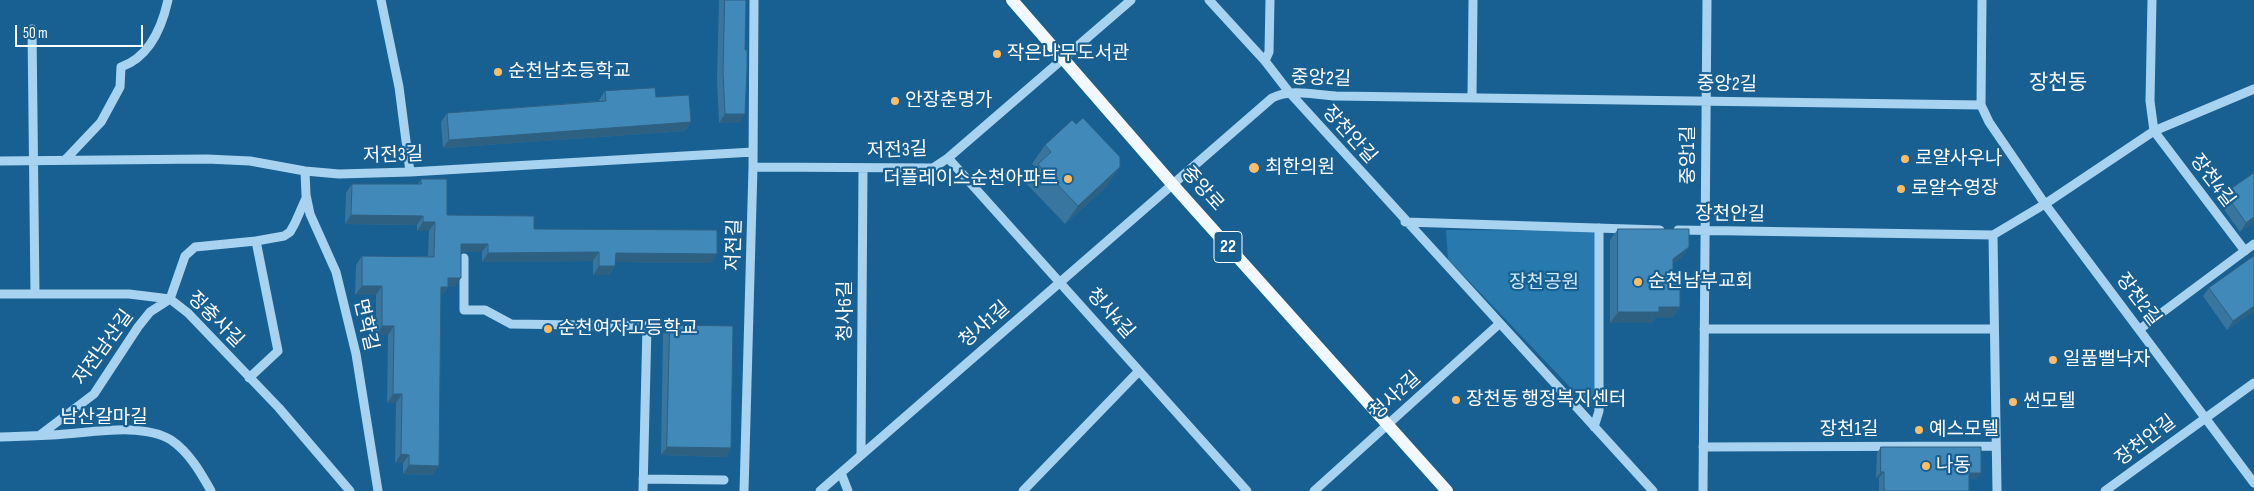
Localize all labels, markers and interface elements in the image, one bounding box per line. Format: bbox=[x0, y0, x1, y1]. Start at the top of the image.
scale bar bbox=[18, 15, 145, 47]
text: 50 m bbox=[23, 24, 48, 43]
place label: 작은나무도서관 bbox=[1007, 43, 1129, 65]
marker: 작은나무도서관 bbox=[991, 48, 1003, 60]
place label: 순천남초등학교 bbox=[508, 61, 630, 83]
marker: 순천남초등학교 bbox=[492, 66, 504, 78]
street label: 중앙2길 bbox=[1290, 67, 1352, 91]
district label: 장천동 bbox=[2029, 71, 2087, 97]
street label: 중앙2길 bbox=[1697, 73, 1757, 97]
place label: 안장춘명가 bbox=[905, 90, 992, 112]
marker: 안장춘명가 bbox=[889, 95, 901, 107]
street label: 장천안길 bbox=[1317, 101, 1381, 169]
street label: 중앙1길 bbox=[1678, 125, 1700, 185]
street label: 저전3길 bbox=[866, 139, 928, 163]
street label: 저전3길 bbox=[362, 144, 424, 168]
place label: 로얄사우나 bbox=[1915, 148, 2002, 170]
street label: 장천4길 bbox=[2185, 150, 2239, 212]
marker: 로얄사우나 bbox=[1899, 153, 1911, 165]
place label: 최한의원 bbox=[1265, 157, 1335, 179]
marker: 최한의원 bbox=[1247, 161, 1261, 175]
street label: 중앙로 bbox=[1176, 162, 1228, 216]
place label: 더플레이스순천아파트 bbox=[883, 168, 1058, 190]
marker: 더플레이스순천아파트 bbox=[1062, 173, 1074, 185]
place label: 로얄수영장 bbox=[1911, 178, 1998, 200]
marker: 로얄수영장 bbox=[1895, 183, 1907, 195]
street label: 장천안길 bbox=[1695, 203, 1765, 227]
street label: 저전길 bbox=[723, 218, 747, 272]
road number: 22 bbox=[1214, 232, 1242, 262]
street label: 장천2길 bbox=[2111, 269, 2165, 331]
place label: 순천남부교회 bbox=[1648, 271, 1753, 293]
park label: 장천공원 bbox=[1509, 272, 1579, 294]
marker: 순천남부교회 bbox=[1632, 276, 1644, 288]
street label: 청사6길 bbox=[835, 281, 857, 341]
street label: 청사4길 bbox=[1081, 284, 1139, 344]
street label: 정충사길 bbox=[182, 287, 248, 353]
street label: 면학길 bbox=[348, 297, 382, 353]
street label: 청사1길 bbox=[955, 297, 1015, 353]
street label: 저전남산길 bbox=[69, 306, 139, 390]
place label: 순천여자고등학교 bbox=[558, 318, 698, 340]
marker: 순천여자고등학교 bbox=[542, 323, 554, 335]
place label: 일품뻘낙자 bbox=[2063, 349, 2150, 371]
marker: 일품뻘낙자 bbox=[2047, 354, 2059, 366]
street label: 청사2길 bbox=[1366, 367, 1426, 425]
place label: 장천동 행정복지센터 bbox=[1466, 389, 1626, 411]
place label: 썬모텔 bbox=[2023, 391, 2075, 413]
marker: 장천동 행정복지센터 bbox=[1450, 394, 1462, 406]
marker: 썬모텔 bbox=[2007, 396, 2019, 408]
street label: 남산갈마길 bbox=[60, 407, 148, 429]
street label: 장천안길 bbox=[2111, 411, 2181, 471]
street label: 장천1길 bbox=[1819, 419, 1879, 441]
place label: 예스모텔 bbox=[1929, 419, 1999, 441]
marker: 예스모텔 bbox=[1913, 424, 1925, 436]
place label: 나동 bbox=[1936, 455, 1971, 477]
marker: 나동 bbox=[1920, 460, 1932, 472]

